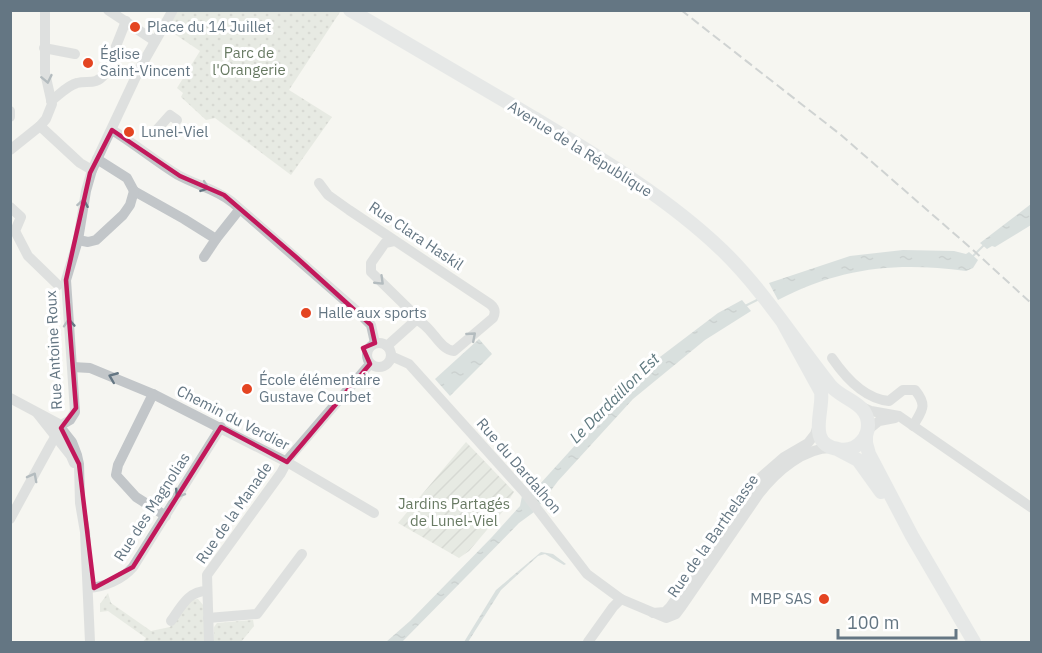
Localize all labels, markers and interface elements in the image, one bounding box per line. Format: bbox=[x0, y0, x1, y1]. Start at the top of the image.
place label: Place du 14 Juillet bbox=[147, 17, 271, 36]
marker: Place du 14 Juillet bbox=[128, 20, 142, 34]
park label: Parc de l'Orangerie bbox=[212, 43, 286, 79]
place label: Église Saint-Vincent bbox=[100, 44, 190, 80]
marker: Église Saint-Vincent bbox=[81, 56, 95, 70]
one-way arrow bbox=[40, 74, 53, 84]
street label: Avenue de la République bbox=[505, 96, 656, 201]
place label: Lunel-Viel bbox=[141, 122, 208, 141]
marker: Lunel-Viel bbox=[122, 125, 136, 139]
one-way arrow bbox=[199, 179, 210, 192]
street label: Rue Clara Haskil bbox=[365, 197, 467, 274]
one-way arrow bbox=[77, 198, 89, 207]
one-way arrow bbox=[372, 273, 383, 284]
street label: Rue Antoine Roux bbox=[41, 289, 66, 410]
place label: Halle aux sports bbox=[318, 303, 427, 322]
marker: Halle aux sports bbox=[299, 306, 313, 320]
one-way arrow bbox=[62, 319, 75, 328]
one-way arrow bbox=[465, 332, 476, 343]
water label: Le Dardaillon Est bbox=[565, 348, 664, 447]
place label: École élémentaire Gustave Courbet bbox=[259, 370, 380, 406]
one-way arrow bbox=[108, 372, 119, 384]
street label: Chemin du Verdier bbox=[174, 381, 293, 454]
marker: École élémentaire Gustave Courbet bbox=[240, 382, 254, 396]
street label: Rue du Dardalhon bbox=[473, 414, 566, 517]
street label: Rue des Magnolias bbox=[109, 449, 194, 565]
street label: Rue de la Manade bbox=[191, 458, 276, 567]
street label: Rue de la Barthelasse bbox=[663, 470, 762, 601]
one-way arrow bbox=[26, 473, 37, 484]
one-way arrow bbox=[175, 488, 186, 499]
park label: Jardins Partagés de Lunel-Viel bbox=[398, 494, 510, 530]
place label: MBP SAS bbox=[750, 589, 812, 608]
marker: MBP SAS bbox=[817, 592, 831, 606]
scale bar bbox=[838, 602, 956, 640]
text: 100 m bbox=[847, 611, 899, 634]

